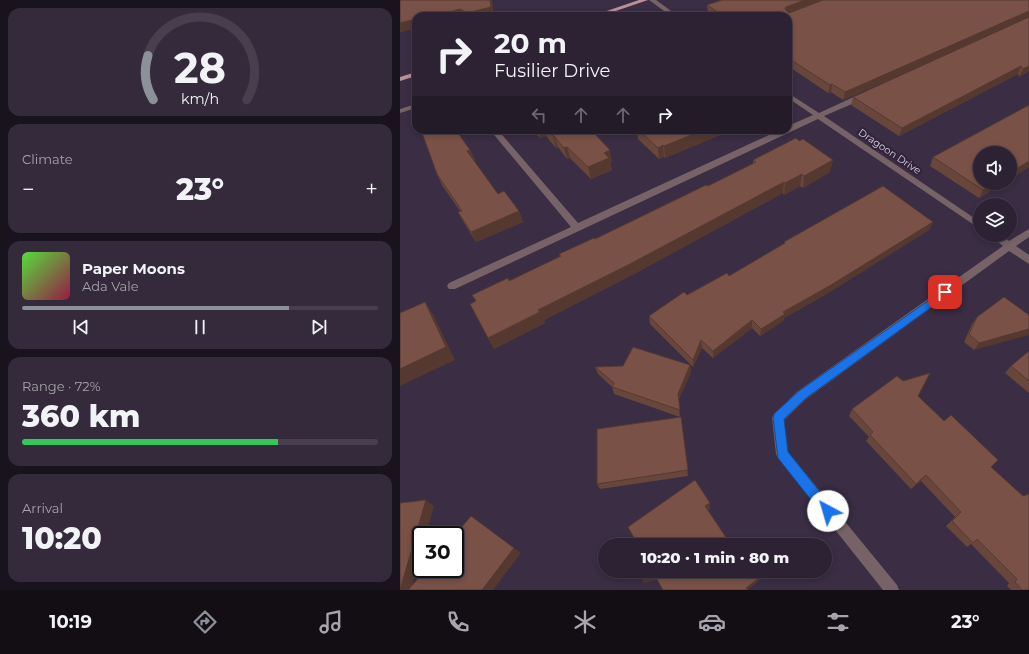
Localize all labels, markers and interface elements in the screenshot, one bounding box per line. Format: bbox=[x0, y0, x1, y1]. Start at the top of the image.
text: 20 m bbox=[494, 26, 567, 60]
icon: right bbox=[428, 28, 480, 80]
text: 28 bbox=[174, 43, 226, 93]
text: Fusilier Drive bbox=[494, 60, 610, 82]
text: km/h bbox=[181, 90, 219, 108]
icon: left bbox=[528, 104, 550, 126]
icon: ahead bbox=[570, 104, 592, 126]
icon: ahead bbox=[612, 104, 634, 126]
icon: right bbox=[654, 104, 676, 126]
street label: Dragoon Drive bbox=[856, 126, 924, 177]
map controls bbox=[973, 146, 1017, 242]
button: sound bbox=[973, 146, 1017, 190]
text: Climate bbox=[22, 151, 73, 167]
text: 23° bbox=[176, 171, 224, 208]
text: − bbox=[22, 176, 35, 203]
text: + bbox=[365, 176, 378, 203]
button: layers bbox=[973, 198, 1017, 242]
text: Paper Moons bbox=[82, 259, 185, 278]
pin bbox=[928, 275, 962, 309]
text: Ada Vale bbox=[82, 278, 139, 294]
icon: arrive bbox=[934, 281, 956, 303]
icon: previous bbox=[70, 316, 92, 338]
icon: pause bbox=[189, 316, 211, 338]
icon: next bbox=[308, 316, 330, 338]
text: Range · 72% bbox=[22, 378, 101, 394]
text: 360 km bbox=[22, 398, 140, 435]
position arrow bbox=[807, 490, 849, 532]
text: Arrival bbox=[22, 500, 63, 516]
text: 10:20 bbox=[22, 520, 102, 557]
speed limit sign: 30 bbox=[412, 526, 464, 578]
text: 10:20 · 1 min · 80 m bbox=[641, 548, 789, 567]
icon: directions bbox=[191, 608, 219, 636]
icon: music bbox=[317, 608, 345, 636]
icon: phone bbox=[444, 608, 472, 636]
icon: climate bbox=[571, 608, 599, 636]
icon: car bbox=[698, 608, 726, 636]
icon: filters bbox=[824, 608, 852, 636]
text: 10:19 bbox=[49, 611, 92, 633]
text: 23° bbox=[951, 611, 980, 633]

